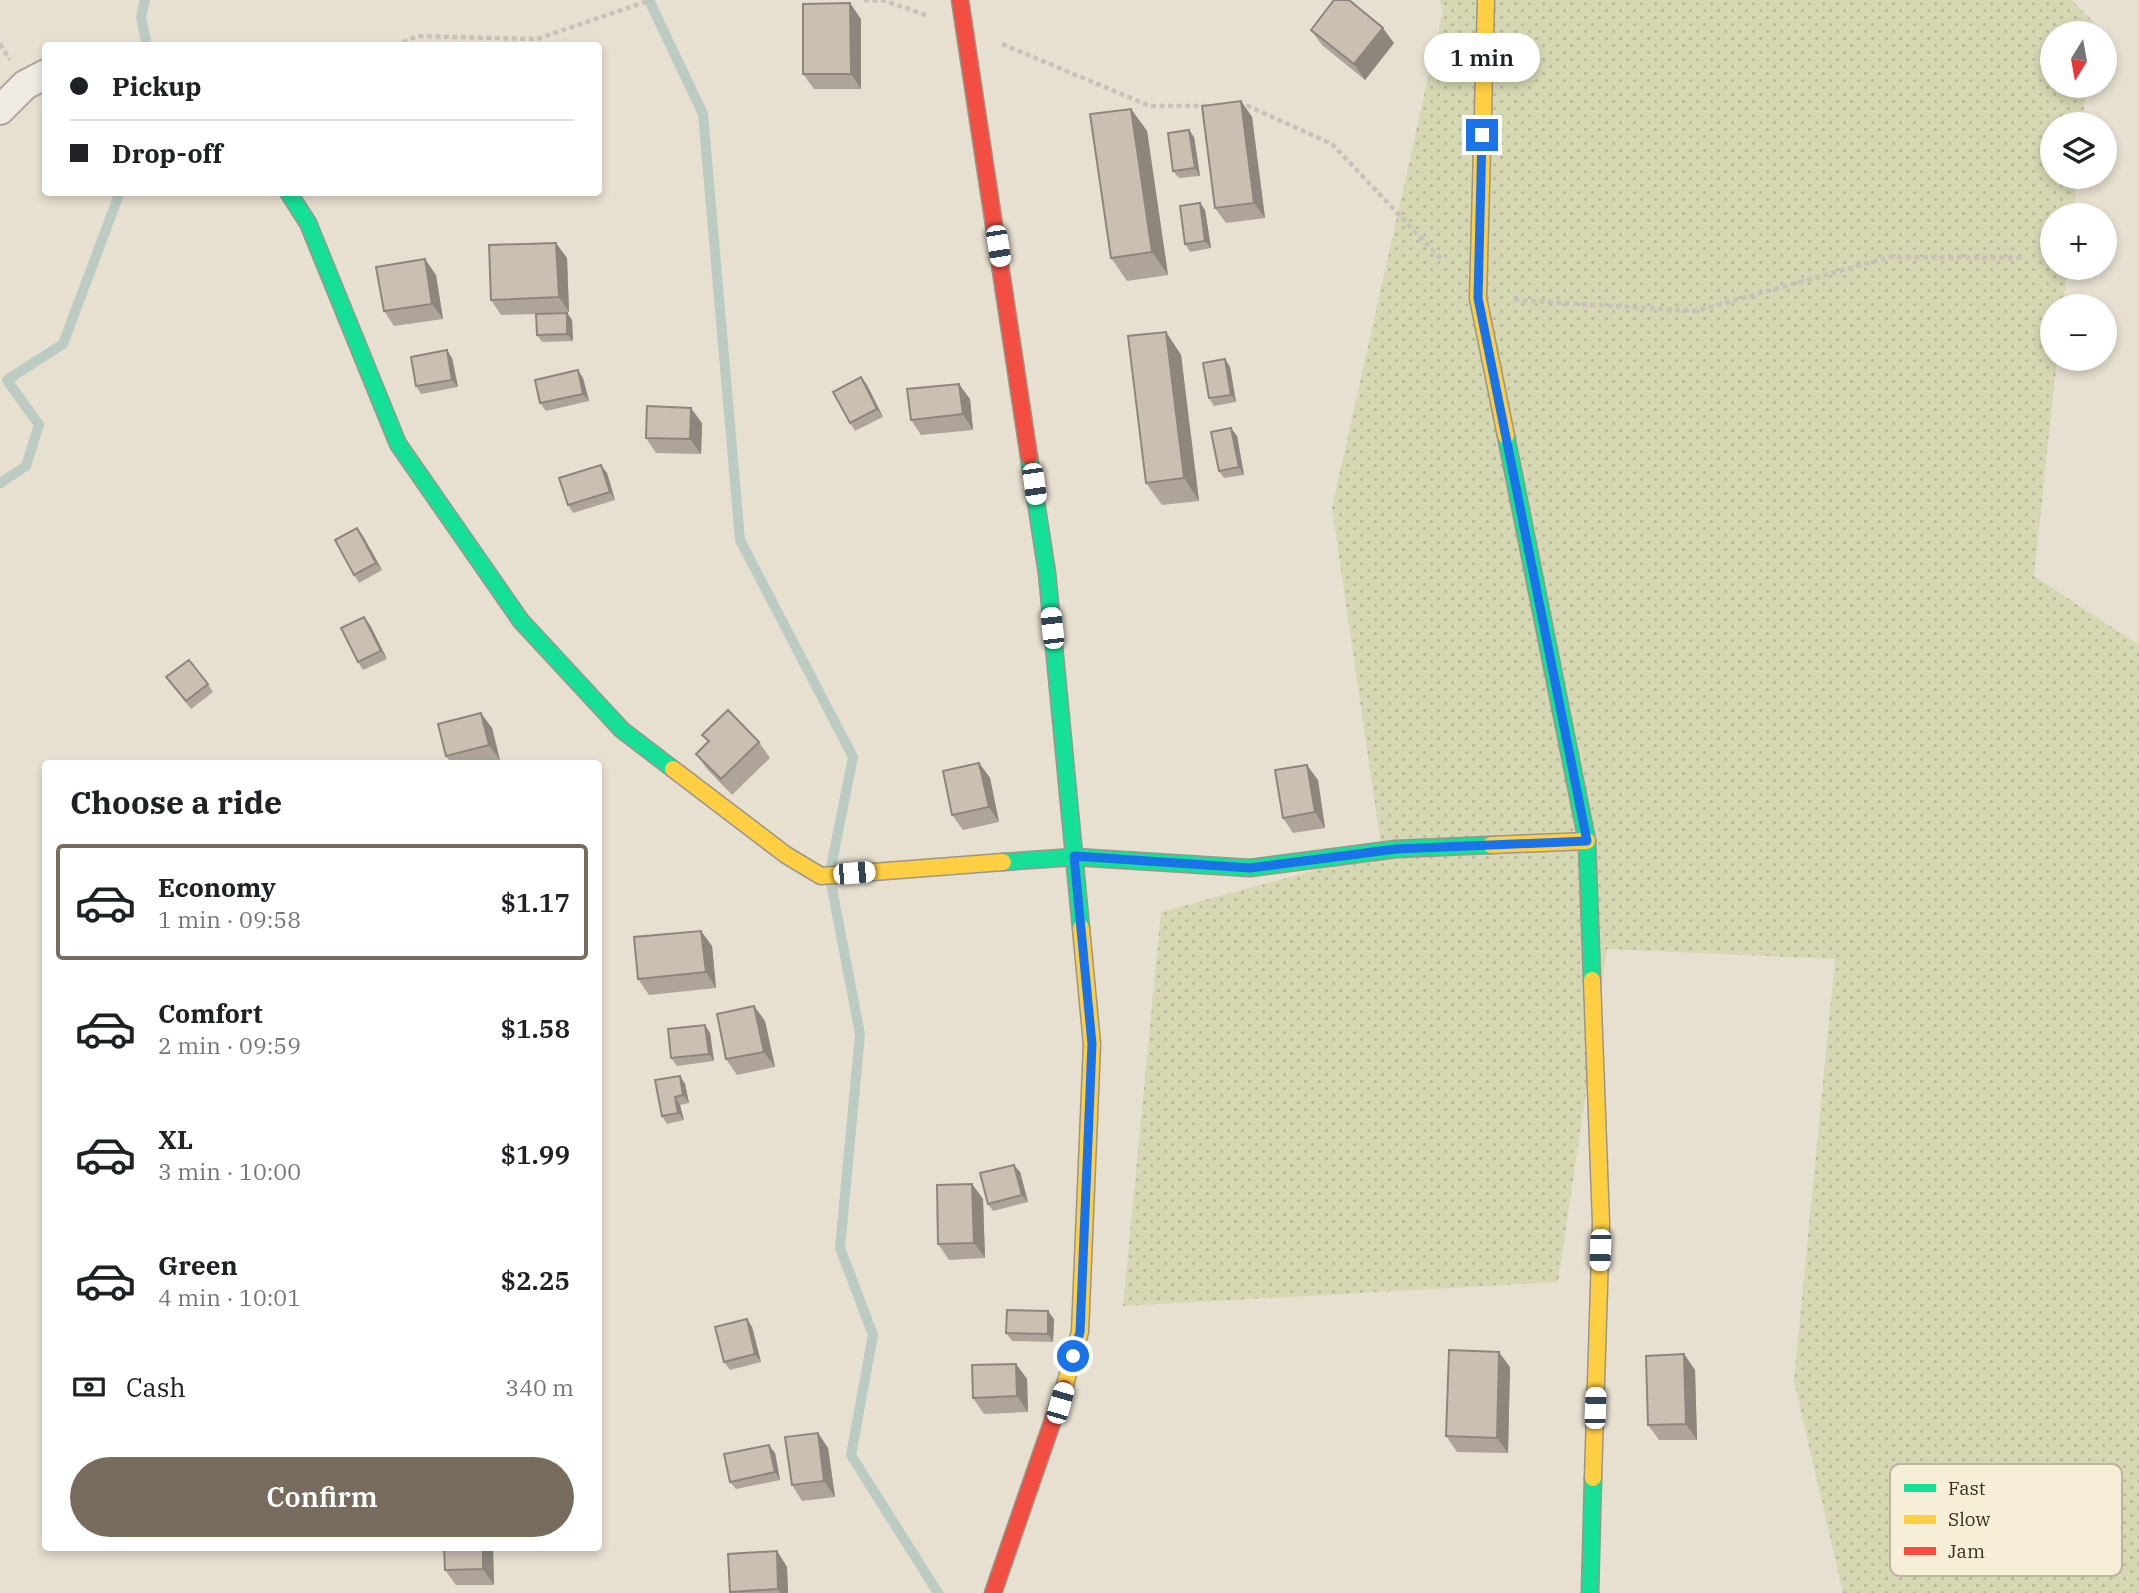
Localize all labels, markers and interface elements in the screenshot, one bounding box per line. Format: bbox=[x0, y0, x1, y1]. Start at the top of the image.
north arrow bbox=[2040, 21, 2118, 98]
map controls bbox=[2040, 21, 2117, 371]
callout: 1 min bbox=[1424, 33, 1540, 82]
text: 1 min bbox=[1450, 42, 1514, 72]
text: Pickup bbox=[112, 69, 202, 103]
button: layers bbox=[2040, 112, 2117, 189]
route end bbox=[1466, 119, 1498, 151]
text: Drop-off bbox=[112, 136, 223, 170]
button: + bbox=[2040, 203, 2117, 280]
car bbox=[985, 224, 1012, 268]
button: − bbox=[2040, 294, 2117, 371]
car bbox=[1021, 462, 1048, 506]
car bbox=[1040, 606, 1065, 650]
text: Choose a ride bbox=[70, 781, 282, 823]
car bbox=[833, 861, 876, 885]
text: Economy bbox=[158, 870, 276, 904]
icon: car bbox=[74, 871, 137, 934]
text: $1.17 bbox=[501, 885, 570, 919]
text: 1 min · 09:58 bbox=[158, 904, 301, 934]
text: Comfort bbox=[158, 996, 263, 1030]
icon: car bbox=[74, 997, 137, 1060]
text: $1.58 bbox=[501, 1011, 570, 1045]
text: 2 min · 09:59 bbox=[158, 1030, 301, 1060]
text: XL bbox=[158, 1122, 193, 1156]
icon: car bbox=[74, 1123, 137, 1186]
text: $1.99 bbox=[501, 1137, 570, 1171]
text: 3 min · 10:00 bbox=[158, 1156, 301, 1186]
car bbox=[1589, 1229, 1612, 1271]
text: Green bbox=[158, 1248, 238, 1282]
icon: car bbox=[74, 1249, 137, 1312]
text: $2.25 bbox=[501, 1263, 570, 1297]
text: 4 min · 10:01 bbox=[158, 1282, 301, 1312]
route start bbox=[1057, 1340, 1089, 1372]
icon: cash bbox=[70, 1368, 108, 1406]
text: Cash bbox=[126, 1370, 186, 1404]
text: 340 m bbox=[505, 1372, 574, 1402]
car bbox=[1045, 1380, 1076, 1426]
car bbox=[1584, 1387, 1607, 1429]
button: Confirm bbox=[70, 1457, 574, 1537]
legend bbox=[1890, 1464, 2122, 1576]
text: Fast bbox=[1948, 1476, 1986, 1500]
text: Slow bbox=[1948, 1507, 1990, 1531]
text: Jam bbox=[1948, 1539, 1985, 1563]

